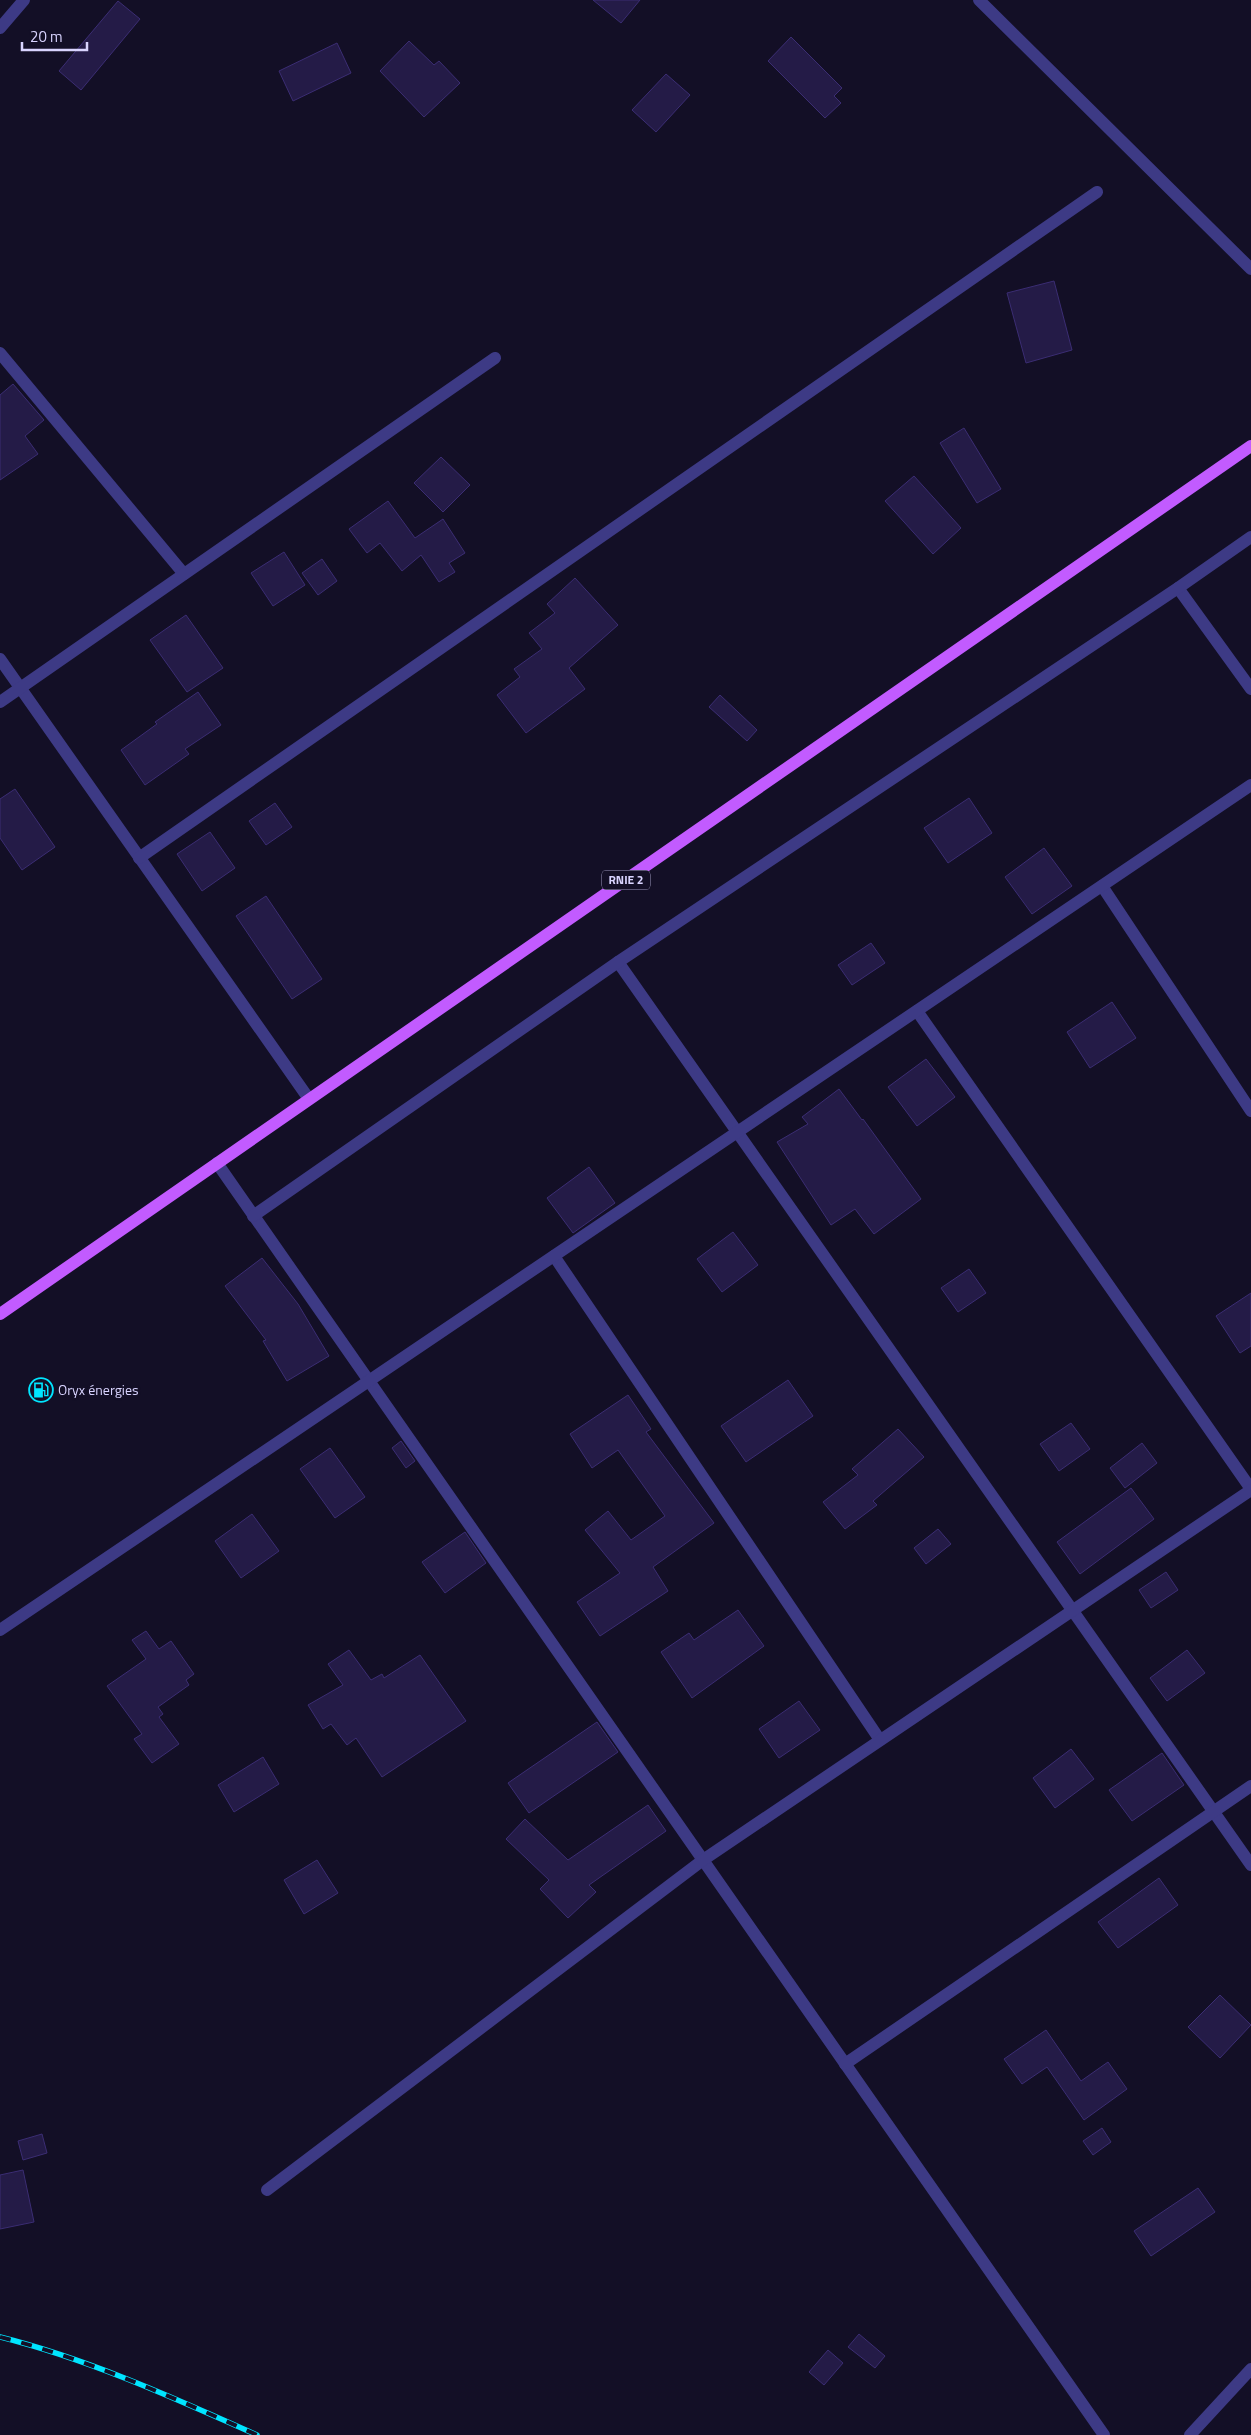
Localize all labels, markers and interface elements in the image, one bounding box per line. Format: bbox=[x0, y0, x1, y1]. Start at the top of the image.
scale bar bbox=[22, 20, 88, 52]
text: 20 m bbox=[30, 25, 63, 48]
road number: RNIE 2 bbox=[602, 870, 650, 890]
fuel station icon: Oryx énergies bbox=[28, 1377, 54, 1403]
place label: Oryx énergies bbox=[58, 1379, 139, 1400]

